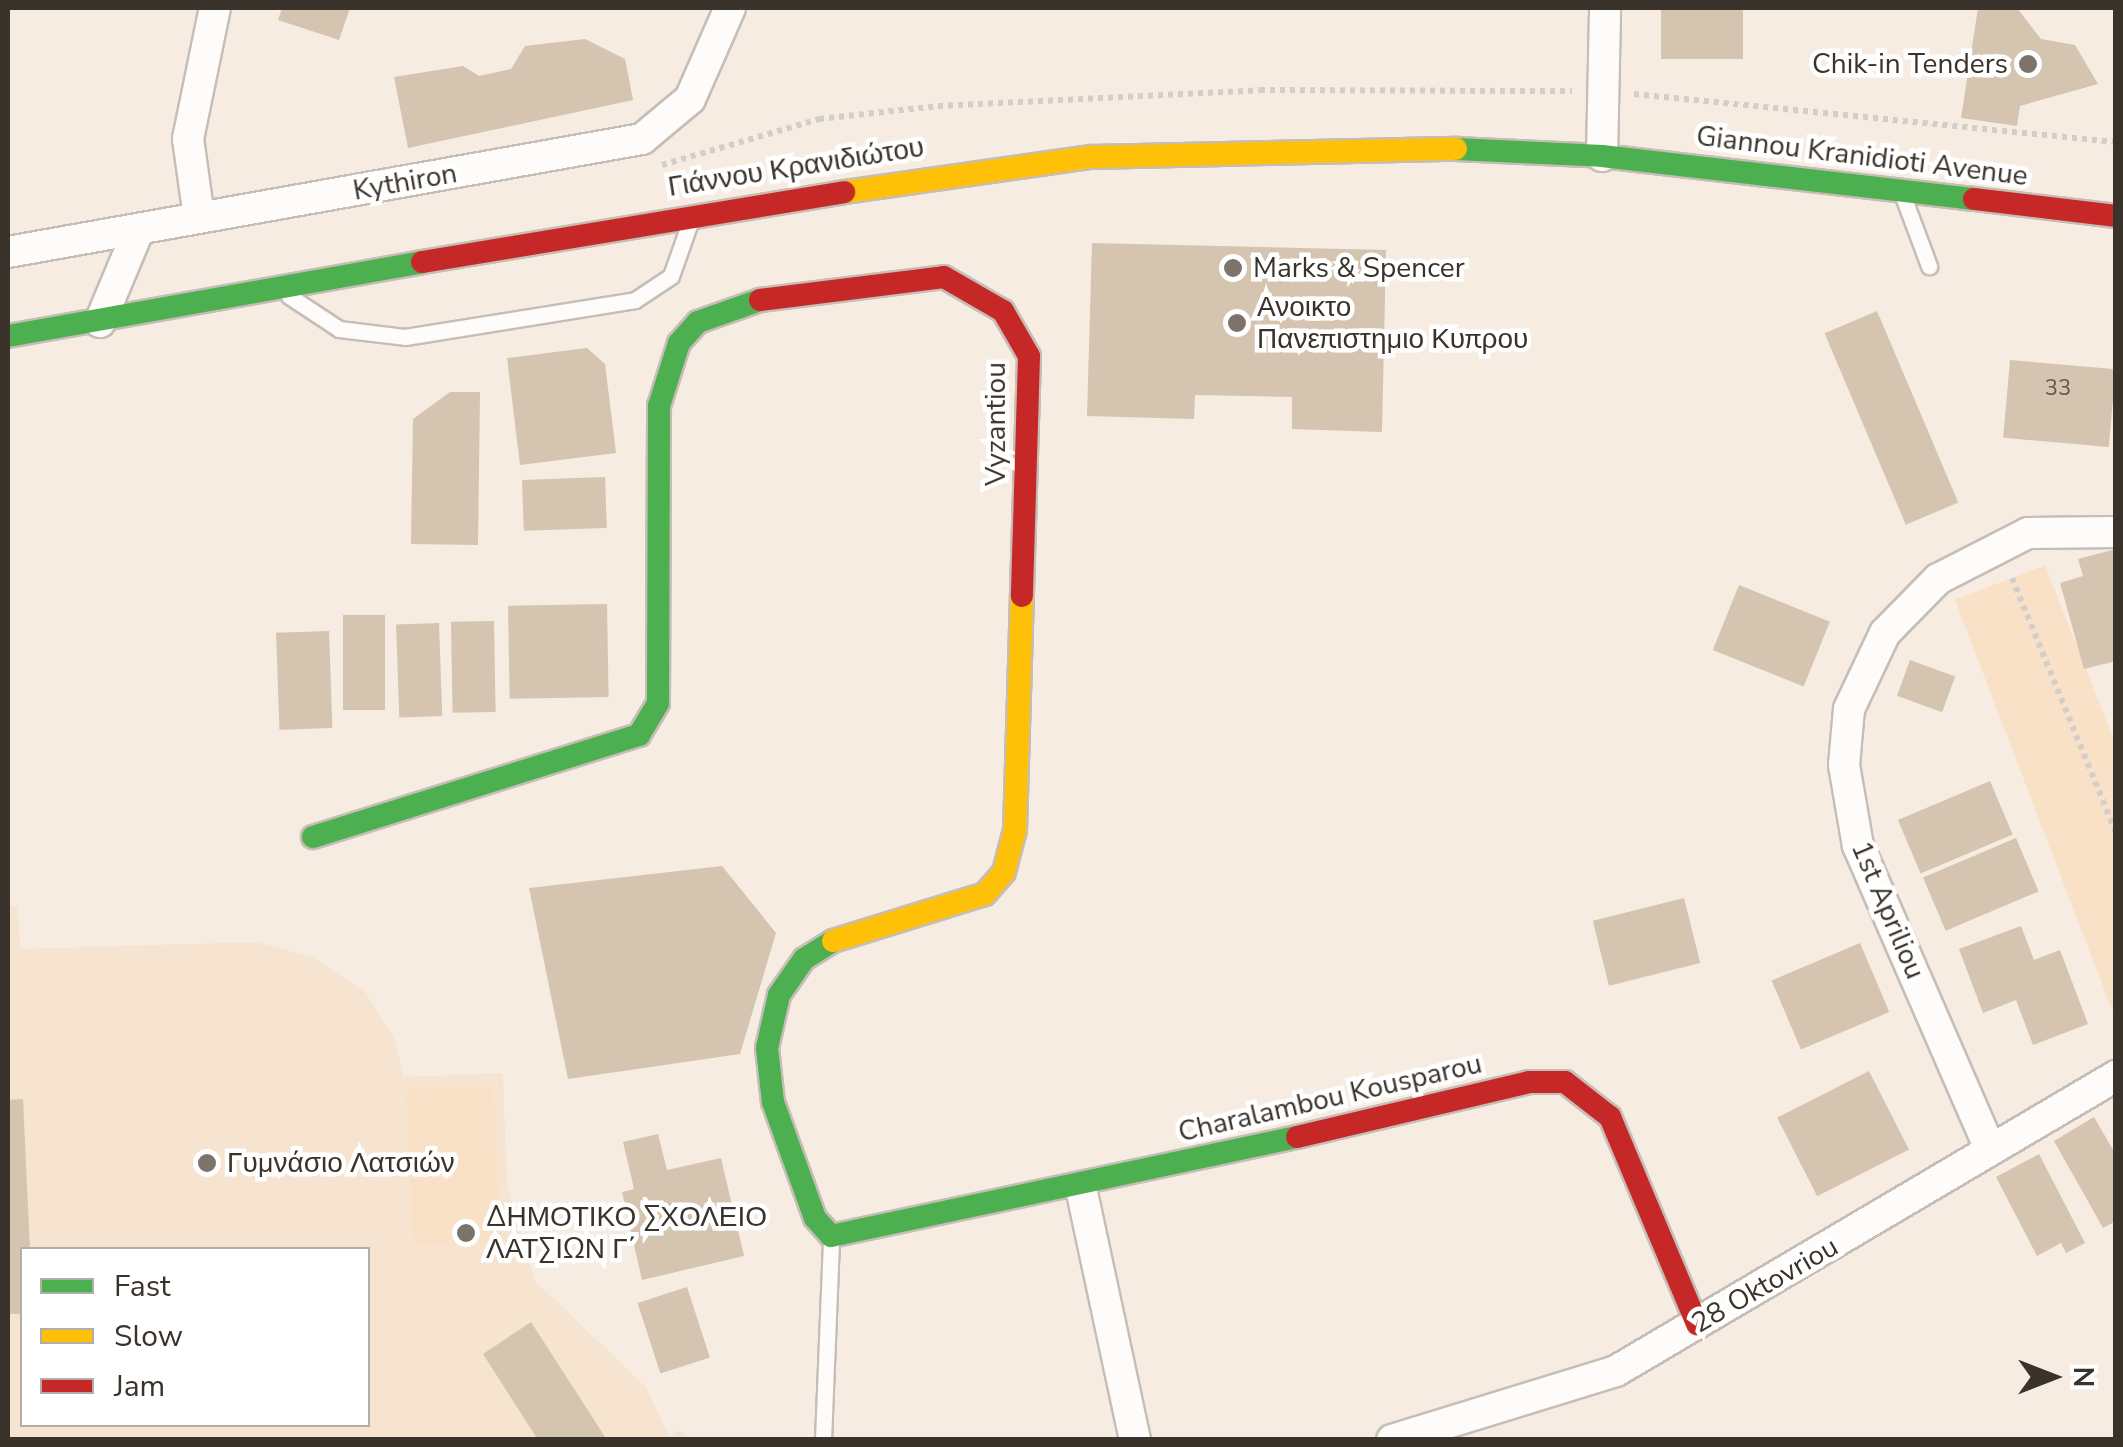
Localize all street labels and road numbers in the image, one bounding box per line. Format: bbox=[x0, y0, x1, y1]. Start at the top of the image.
street label: Giannou Kranidioti Avenue bbox=[1694, 119, 2030, 193]
street label: Γιάννου Κρανιδιώτου bbox=[666, 130, 926, 204]
street label: Kythiron bbox=[350, 156, 460, 208]
street label: Vyzantiou bbox=[979, 362, 1013, 486]
street label: 1st Apriliou bbox=[1844, 836, 1932, 984]
street label: Charalambou Kousparou bbox=[1175, 1047, 1485, 1149]
street label: 28 Oktovriou bbox=[1686, 1230, 1844, 1340]

